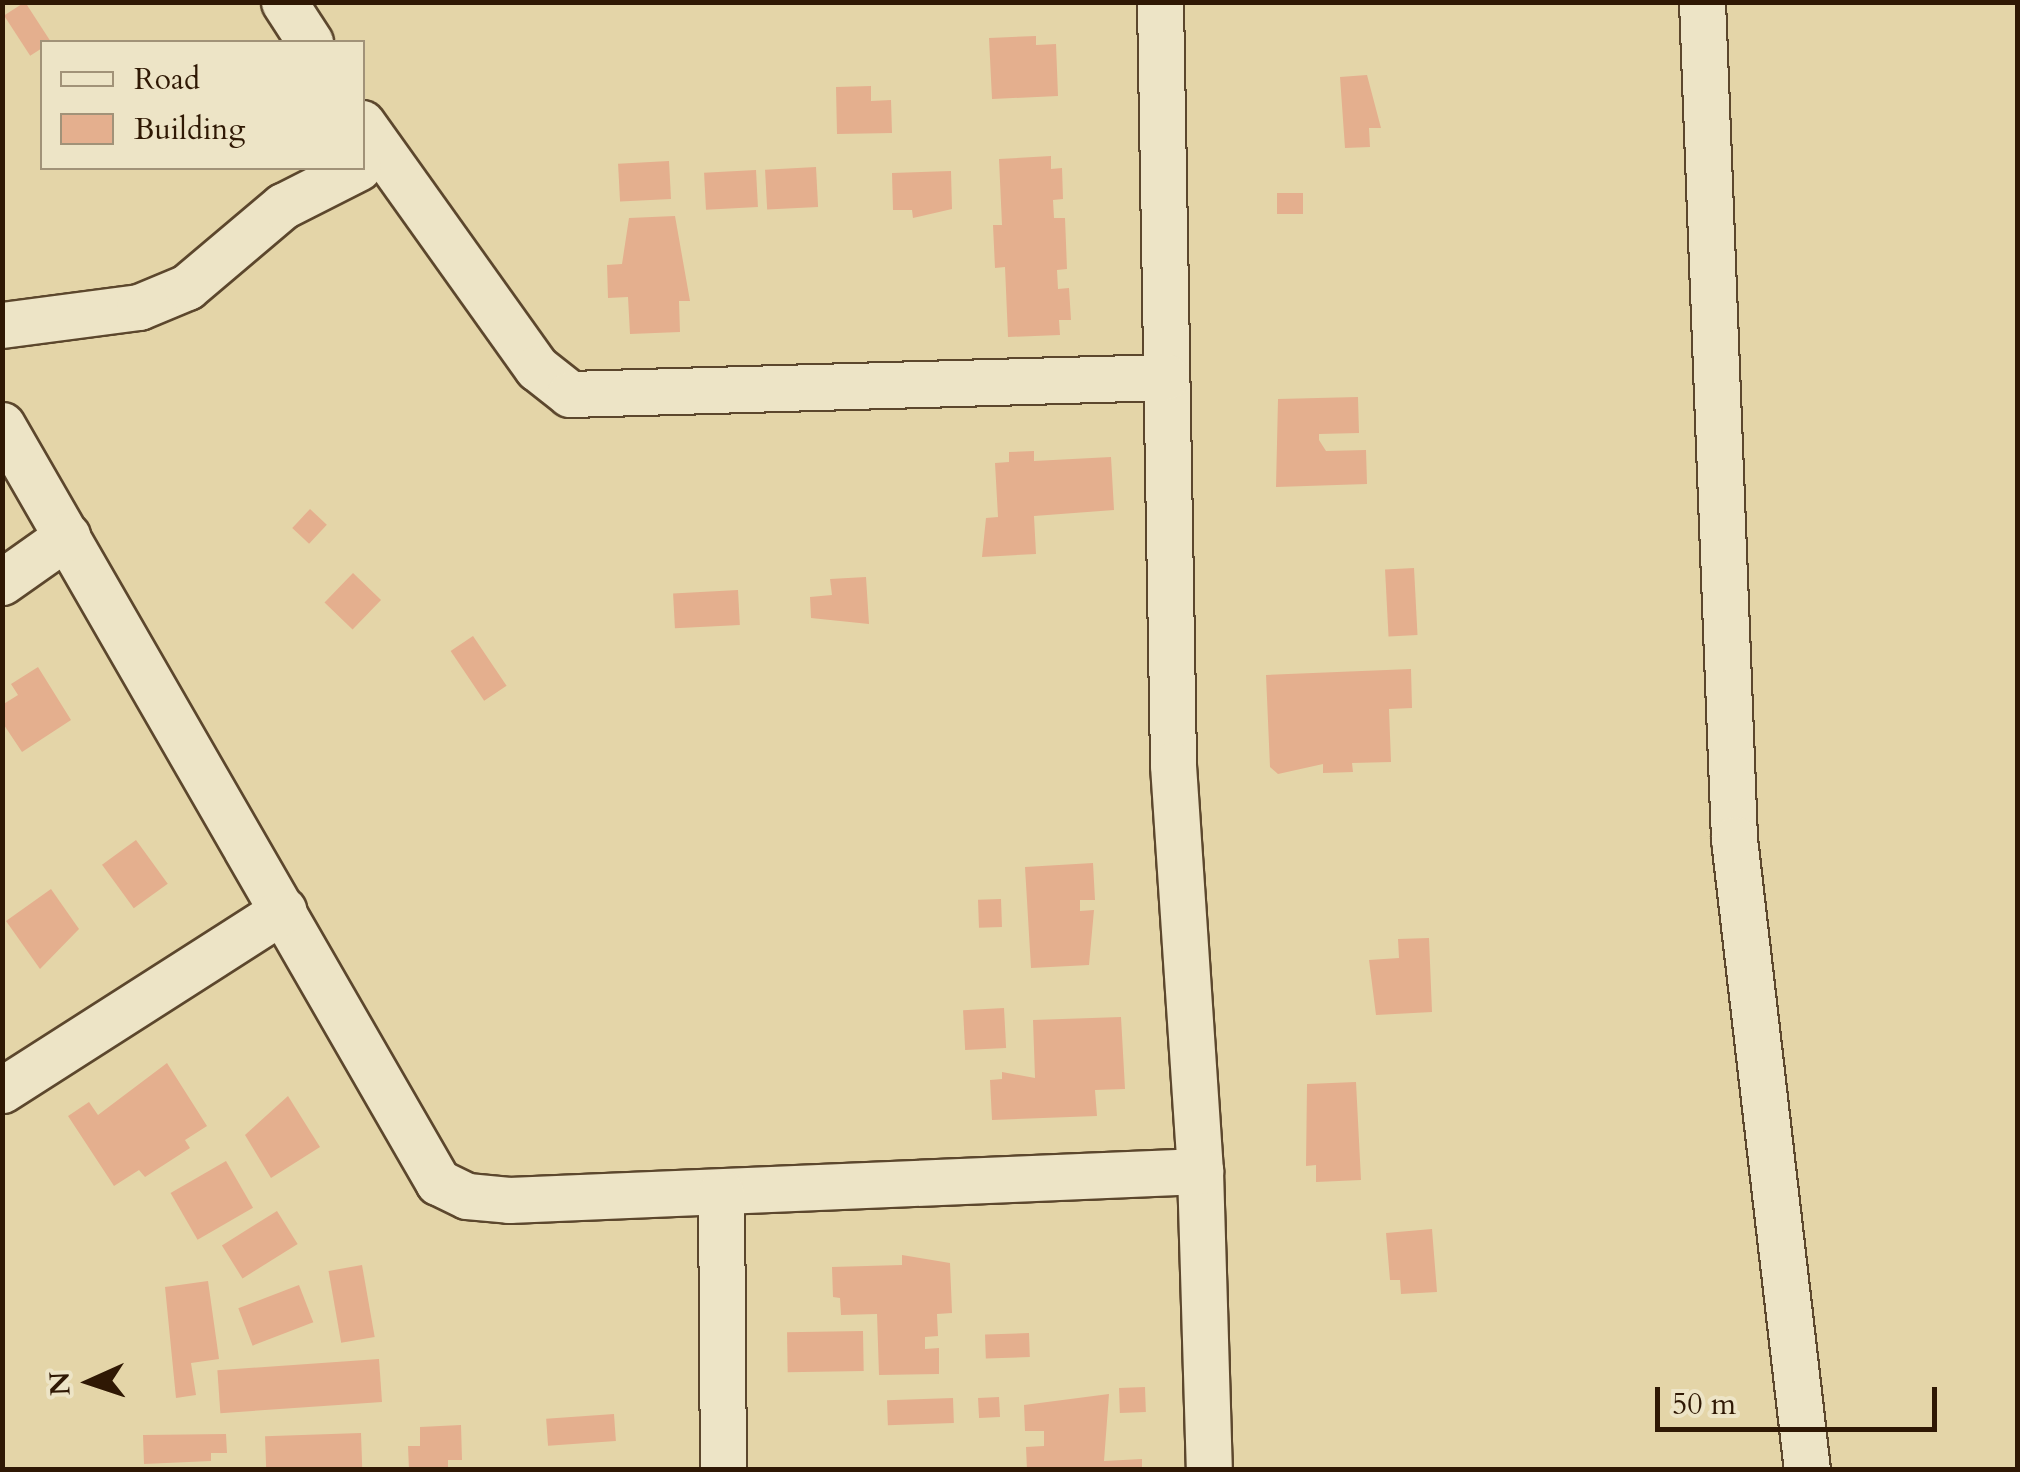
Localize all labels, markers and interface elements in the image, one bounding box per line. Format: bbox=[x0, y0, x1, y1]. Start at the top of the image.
legend bbox=[40, 40, 365, 170]
text: Road bbox=[134, 59, 200, 100]
text: Building bbox=[134, 109, 245, 150]
north arrow bbox=[40, 1332, 140, 1432]
scale bar bbox=[1660, 1367, 1942, 1429]
text: N bbox=[40, 1370, 80, 1397]
text: 50 m bbox=[1672, 1384, 1736, 1425]

